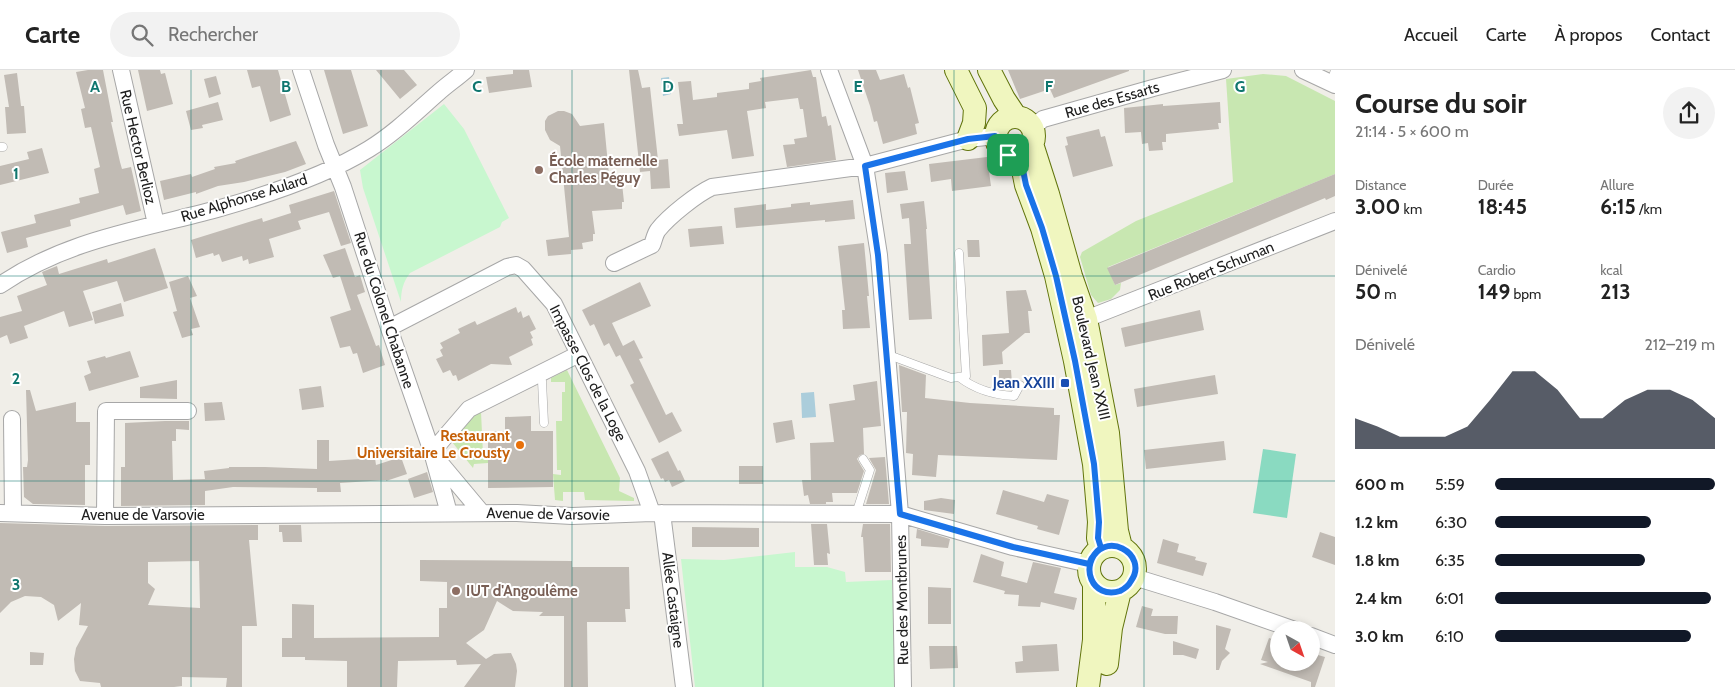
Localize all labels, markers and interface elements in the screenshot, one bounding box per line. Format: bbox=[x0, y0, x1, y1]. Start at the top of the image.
search box bbox=[110, 12, 460, 57]
text: Carte bbox=[25, 20, 80, 49]
icon: search bbox=[128, 21, 156, 49]
text: Rechercher bbox=[168, 23, 258, 46]
text: Accueil bbox=[1404, 24, 1458, 46]
text: Carte bbox=[1486, 24, 1526, 46]
text: À propos bbox=[1554, 24, 1622, 46]
text: Contact bbox=[1650, 24, 1710, 46]
text: A bbox=[90, 77, 100, 96]
text: B bbox=[281, 77, 291, 96]
text: C bbox=[472, 77, 482, 96]
text: D bbox=[662, 77, 674, 96]
text: E bbox=[853, 77, 863, 96]
text: F bbox=[1045, 77, 1054, 96]
text: G bbox=[1235, 77, 1245, 96]
street label: Rue des Essarts bbox=[1063, 78, 1161, 122]
text: Course du soir bbox=[1355, 86, 1527, 120]
button: share bbox=[1663, 87, 1715, 139]
street label: Rue Hector Berlioz bbox=[116, 88, 160, 206]
text: 21:14 · 5 × 600 m bbox=[1355, 122, 1469, 141]
pin bbox=[987, 134, 1029, 176]
icon: arrive bbox=[994, 141, 1022, 169]
place label: École maternelle Charles Péguy bbox=[549, 151, 658, 187]
text: 1 bbox=[13, 164, 19, 183]
marker: École maternelle Charles Péguy bbox=[533, 164, 545, 176]
street label: Rue Alphonse Aulard bbox=[179, 170, 309, 226]
text: Distance bbox=[1355, 176, 1407, 194]
text: Durée bbox=[1478, 176, 1514, 194]
text: Allure bbox=[1600, 176, 1634, 194]
text: 3.00 bbox=[1355, 194, 1400, 219]
text: 18:45 bbox=[1478, 194, 1527, 219]
text: 6:15 bbox=[1600, 194, 1636, 219]
text: km bbox=[1400, 200, 1422, 218]
text: /km bbox=[1636, 200, 1662, 218]
street label: Rue du Colonel Chabanne bbox=[350, 229, 418, 391]
street label: Rue Robert Schuman bbox=[1145, 238, 1277, 304]
text: Dénivelé bbox=[1355, 261, 1407, 279]
text: Cardio bbox=[1478, 261, 1516, 279]
text: kcal bbox=[1600, 261, 1623, 279]
text: 50 bbox=[1355, 279, 1381, 304]
text: 149 bbox=[1478, 279, 1510, 304]
text: 213 bbox=[1600, 279, 1631, 304]
text: m bbox=[1381, 285, 1397, 303]
text: bpm bbox=[1510, 285, 1541, 303]
street label: Boulevard Jean XXIII bbox=[1068, 294, 1114, 422]
street label: Impasse Clos de la Loge bbox=[546, 302, 630, 444]
text: Dénivelé bbox=[1355, 335, 1415, 354]
text: 212–219 m bbox=[1644, 335, 1715, 354]
text: 2 bbox=[12, 369, 20, 388]
place label: Jean XXIII bbox=[992, 374, 1055, 392]
marker: Jean XXIII bbox=[1059, 377, 1071, 389]
place label: Restaurant Universitaire Le Crousty bbox=[357, 427, 511, 462]
marker: Restaurant Universitaire Le Crousty bbox=[514, 439, 526, 451]
text: 600 m bbox=[1355, 475, 1404, 494]
text: 5:59 bbox=[1435, 475, 1465, 494]
street label: Avenue de Varsovie bbox=[486, 504, 610, 524]
street label: Avenue de Varsovie bbox=[81, 506, 205, 524]
text: 1.2 km bbox=[1355, 513, 1398, 532]
text: 6:30 bbox=[1435, 513, 1467, 532]
street label: Rue des Montbrunes bbox=[892, 535, 912, 665]
street label: Allée Castaigne bbox=[658, 551, 688, 649]
text: 1.8 km bbox=[1355, 551, 1399, 570]
text: 6:35 bbox=[1435, 551, 1465, 570]
text: 3 bbox=[12, 575, 20, 594]
place label: IUT d'Angoulême bbox=[466, 582, 578, 600]
marker: IUT d'Angoulême bbox=[450, 585, 462, 597]
text: 2.4 km bbox=[1355, 589, 1402, 608]
text: 6:01 bbox=[1435, 589, 1464, 608]
north arrow bbox=[1270, 621, 1320, 671]
map controls bbox=[1270, 621, 1320, 671]
text: 3.0 km bbox=[1355, 627, 1404, 646]
text: 6:10 bbox=[1435, 627, 1464, 646]

